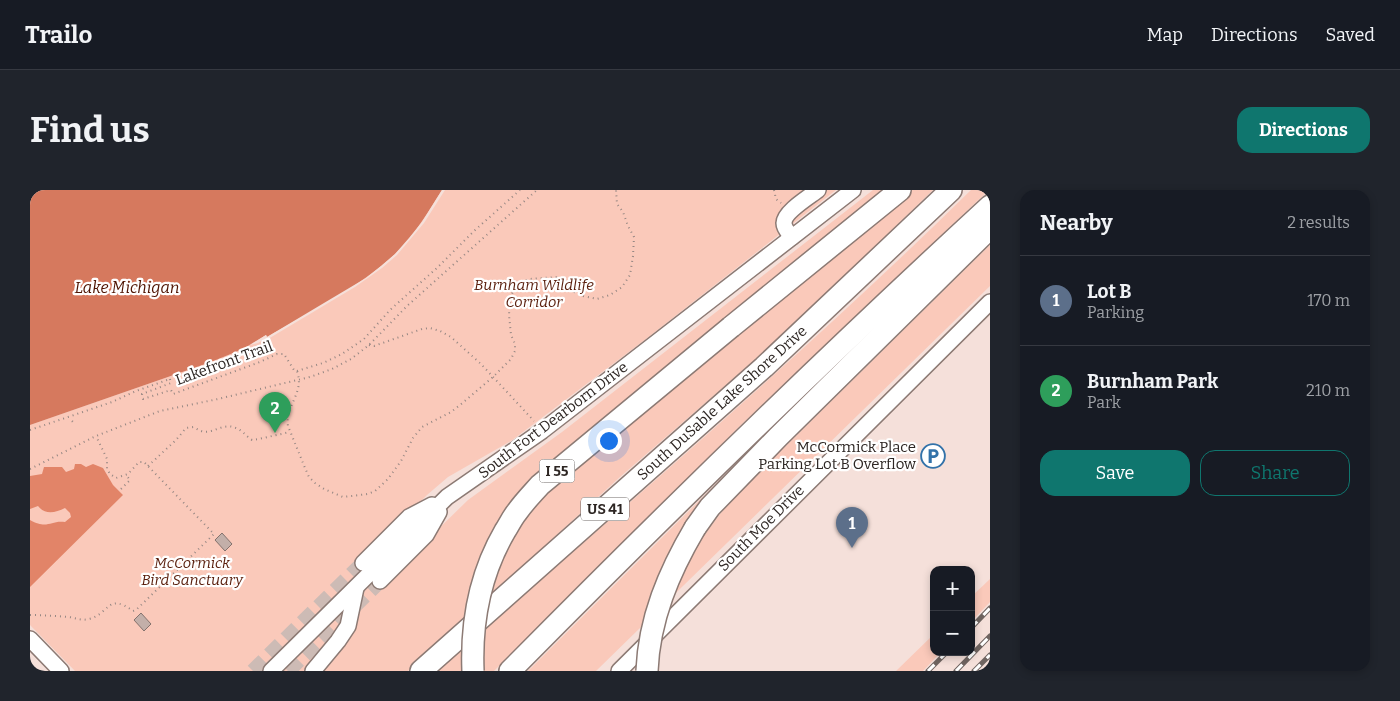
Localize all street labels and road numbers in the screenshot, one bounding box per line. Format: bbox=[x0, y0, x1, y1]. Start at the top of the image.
street label: South DuSable Lake Shore Drive bbox=[633, 322, 811, 484]
street label: Lakefront Trail bbox=[173, 337, 275, 389]
street label: South Fort Dearborn Drive bbox=[475, 358, 631, 482]
road number: I 55 bbox=[540, 460, 574, 482]
street label: South Moe Drive bbox=[714, 481, 808, 575]
road number: US 41 bbox=[581, 498, 629, 520]

